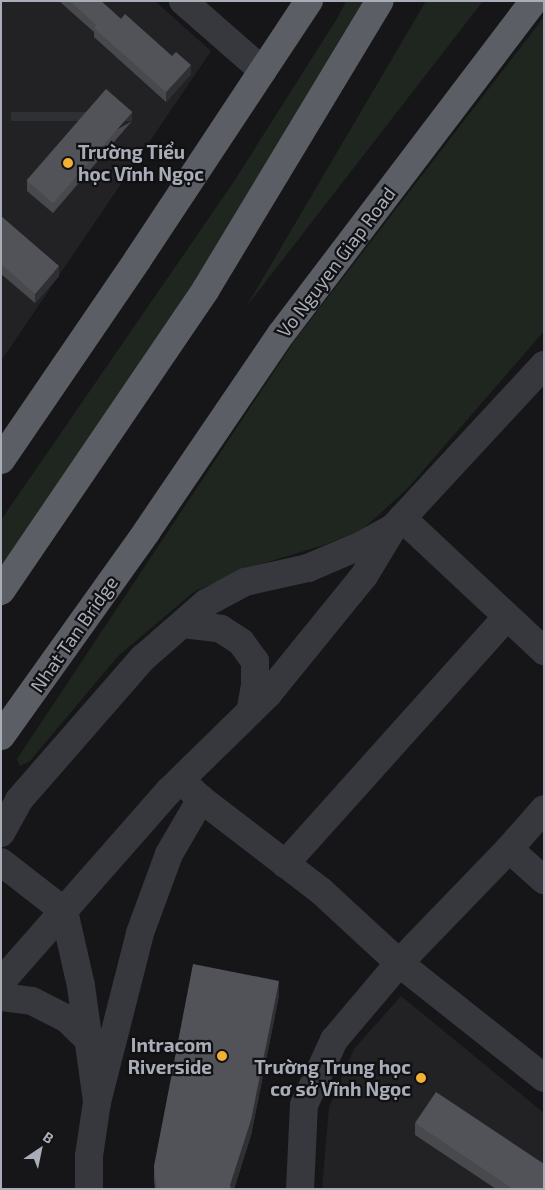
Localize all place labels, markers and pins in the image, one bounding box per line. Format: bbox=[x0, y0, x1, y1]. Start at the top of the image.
place label: Trường Tiểu học Vĩnh Ngọc bbox=[78, 141, 204, 185]
marker: Trường Tiểu học Vĩnh Ngọc bbox=[62, 157, 74, 169]
place label: Intracom Riverside bbox=[128, 1034, 212, 1078]
marker: Intracom Riverside bbox=[216, 1050, 228, 1062]
place label: Trường Trung học cơ sở Vĩnh Ngọc bbox=[254, 1056, 411, 1100]
marker: Trường Trung học cơ sở Vĩnh Ngọc bbox=[415, 1072, 427, 1084]

